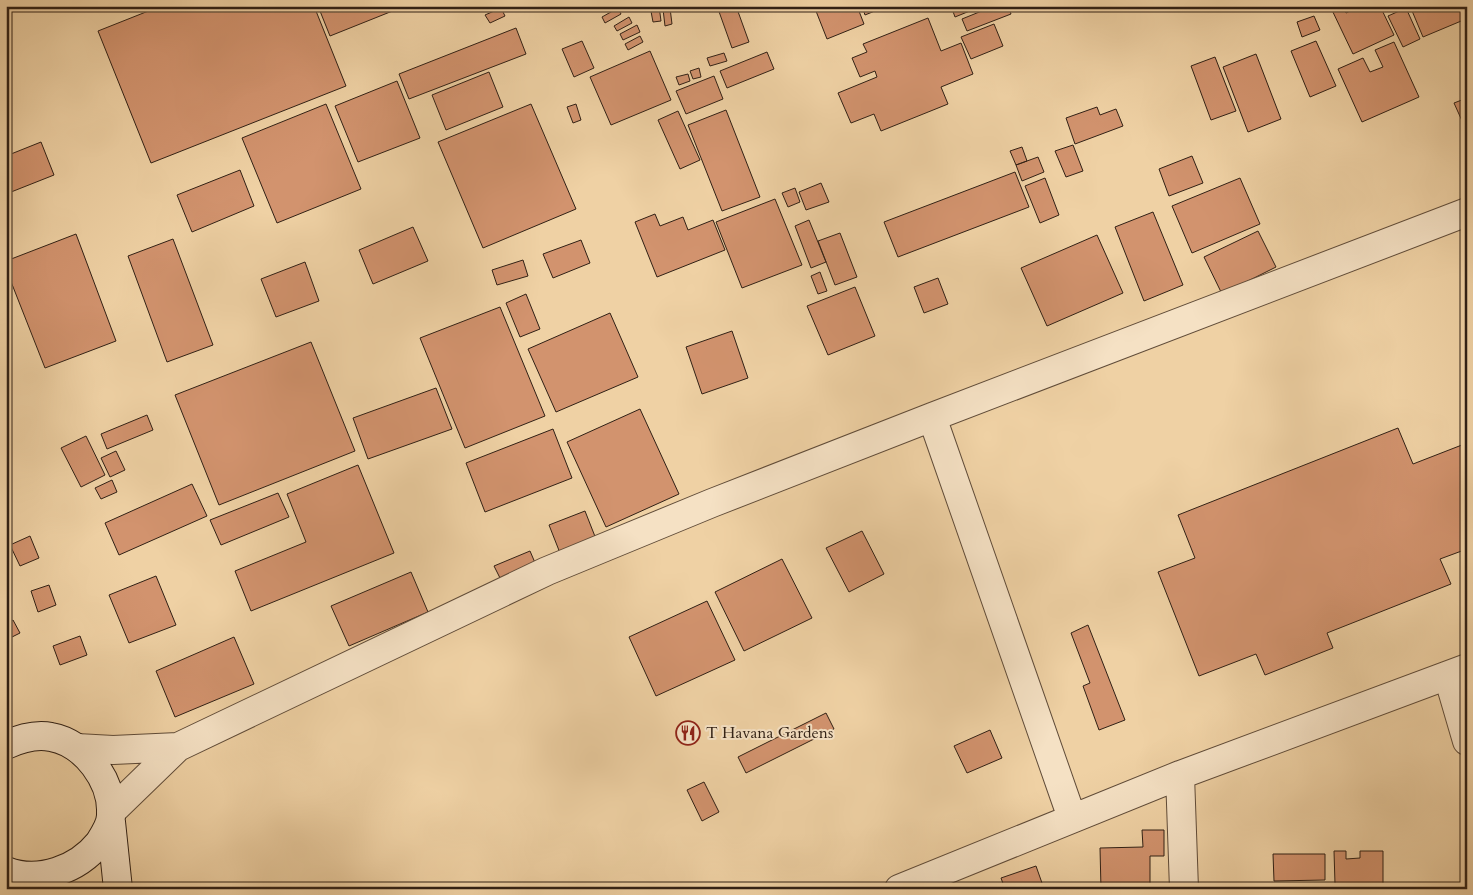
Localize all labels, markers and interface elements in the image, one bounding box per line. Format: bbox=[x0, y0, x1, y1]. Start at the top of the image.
restaurant icon: T Havana Gardens bbox=[675, 720, 701, 746]
place label: T Havana Gardens bbox=[706, 722, 833, 744]

